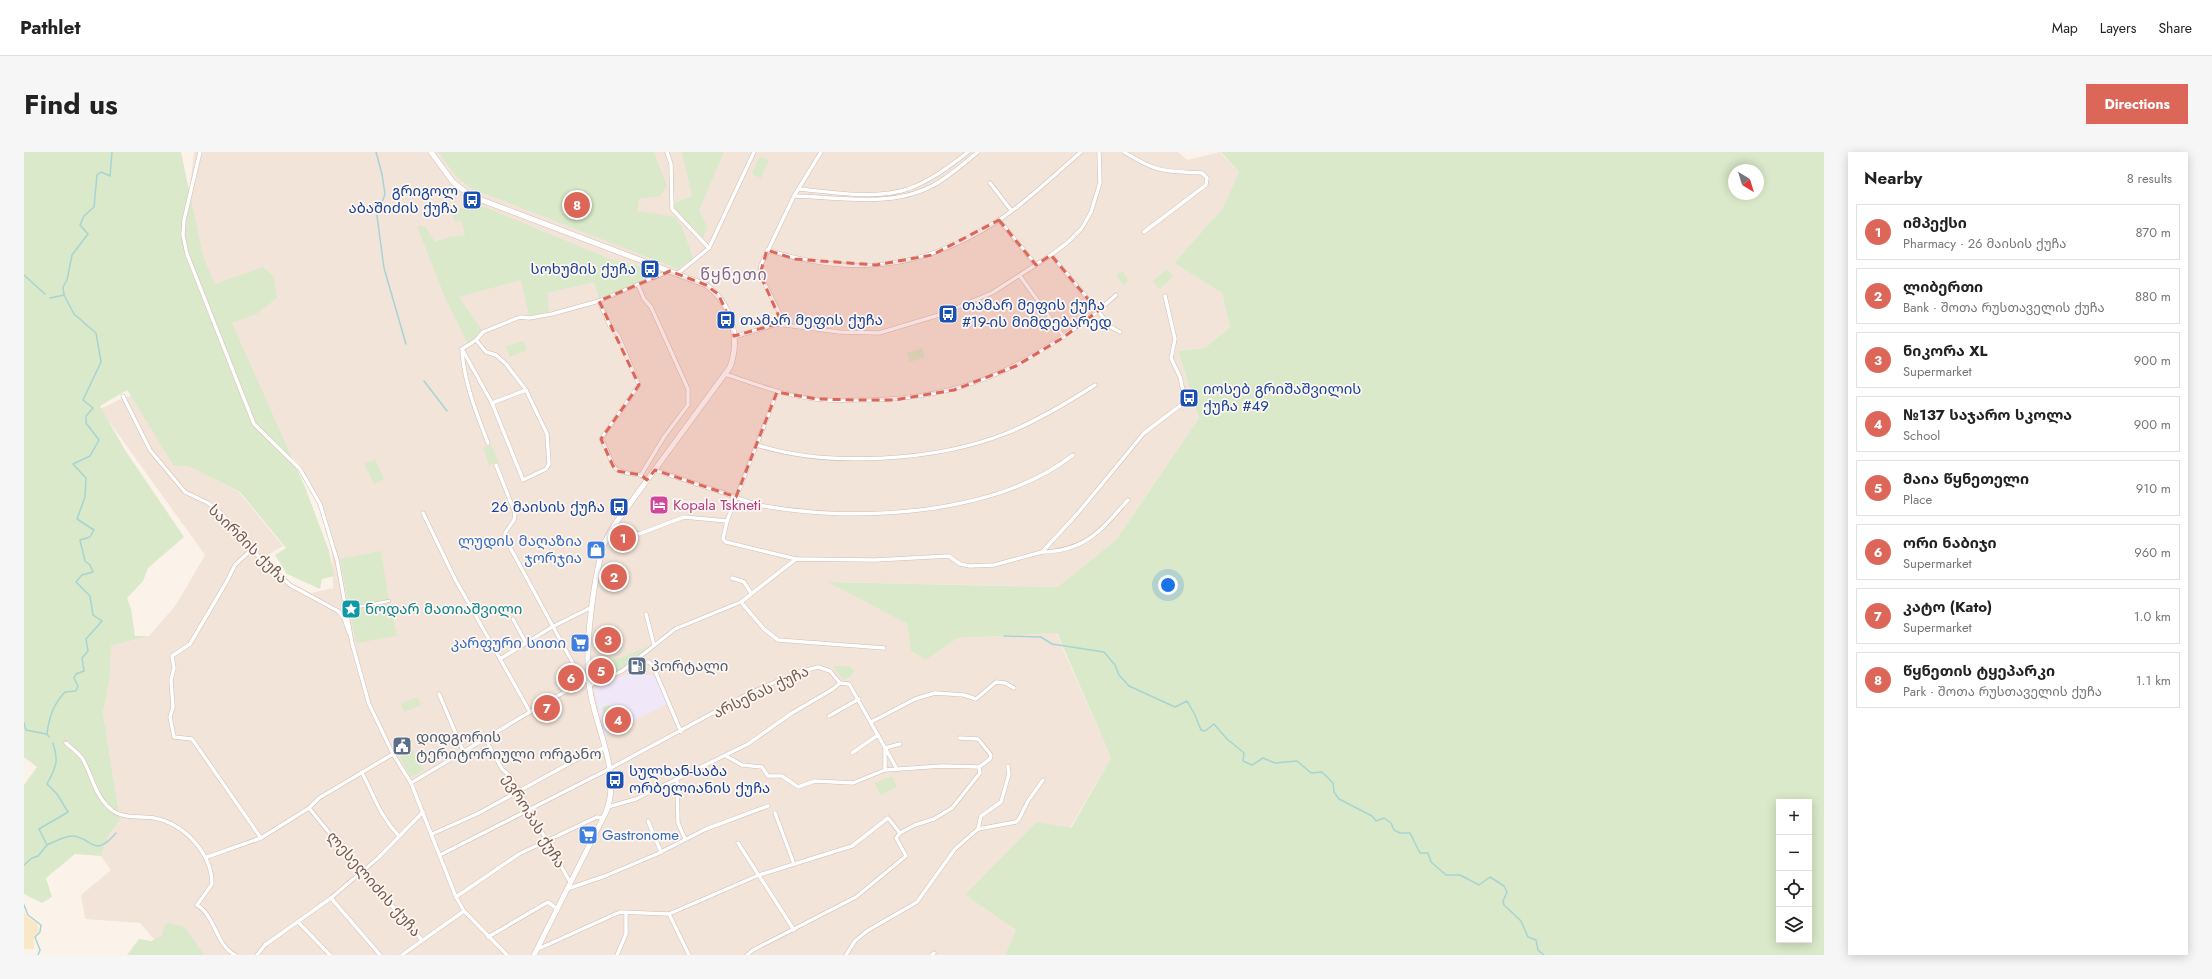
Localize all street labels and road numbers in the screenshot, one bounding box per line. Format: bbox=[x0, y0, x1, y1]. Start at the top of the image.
street label: საირმის ქუჩა bbox=[203, 499, 293, 589]
street label: არსენას ქუჩა bbox=[709, 660, 813, 724]
street label: ევროპას ქუჩა bbox=[497, 769, 571, 873]
street label: ლესელიძის ქუჩა bbox=[322, 826, 426, 942]

